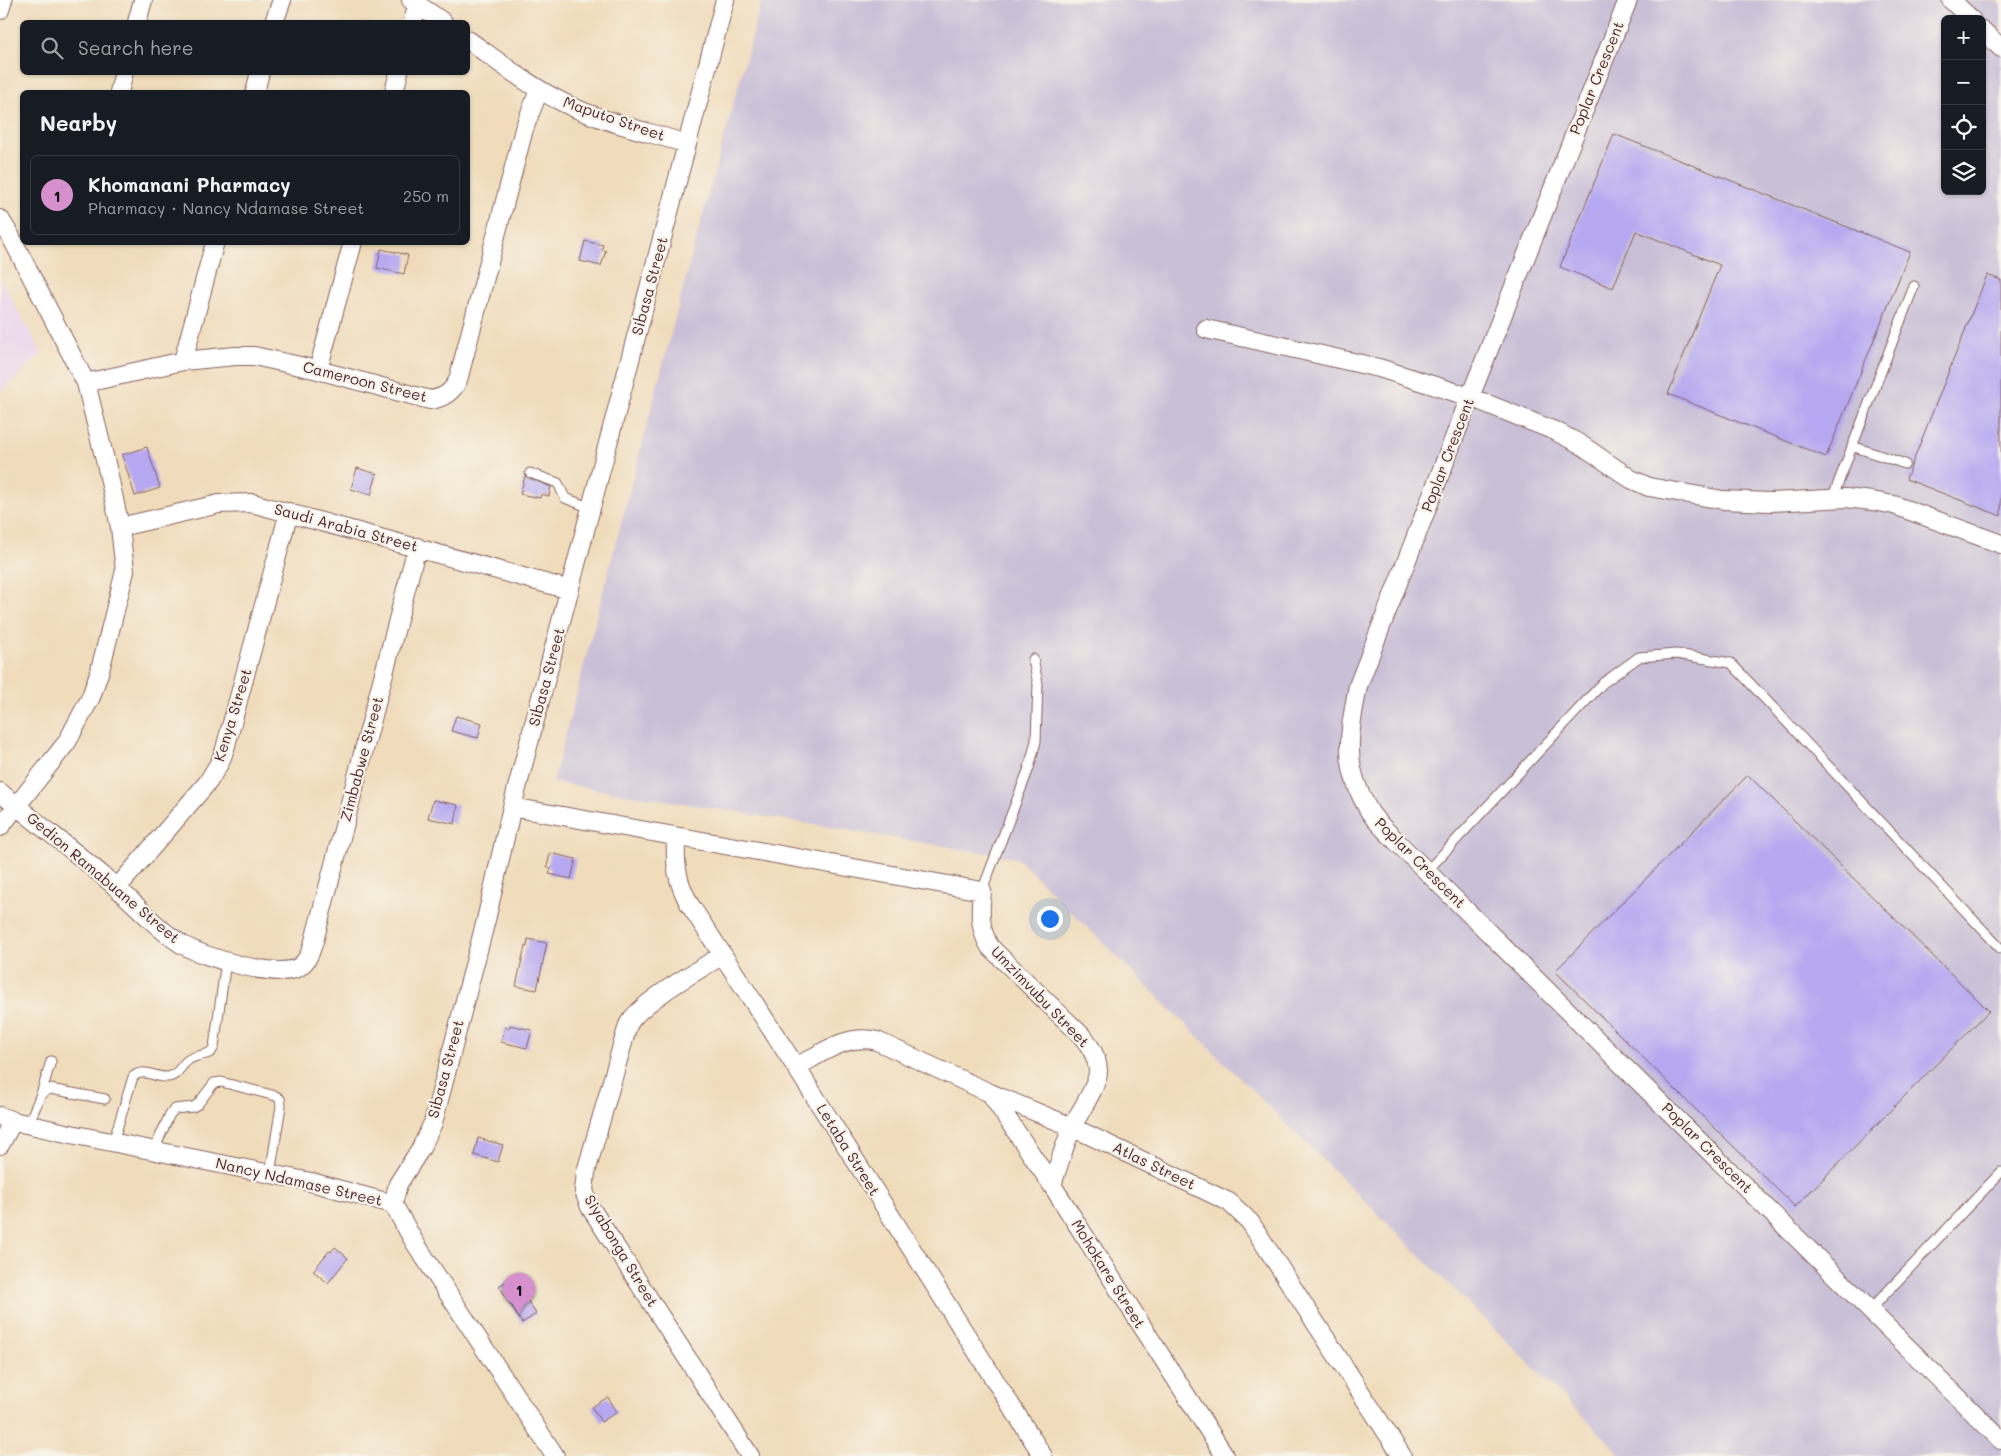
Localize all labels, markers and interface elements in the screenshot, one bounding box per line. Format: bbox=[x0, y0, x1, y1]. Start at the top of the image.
map controls bbox=[1941, 15, 1986, 195]
button: + bbox=[1941, 15, 1986, 60]
street label: Poplar Crescent bbox=[1564, 18, 1628, 137]
search box bbox=[20, 20, 470, 75]
icon: search bbox=[38, 34, 66, 62]
text: Search here bbox=[78, 35, 194, 60]
button: − bbox=[1941, 60, 1986, 105]
street label: Maputo Street bbox=[561, 91, 668, 145]
button: locate bbox=[1941, 105, 1986, 150]
text: Nearby bbox=[40, 109, 117, 136]
button: layers bbox=[1941, 150, 1986, 195]
text: Khomanani Pharmacy bbox=[88, 172, 291, 197]
text: 1 bbox=[53, 185, 61, 206]
text: 250 m bbox=[403, 185, 449, 206]
text: Pharmacy · Nancy Ndamase Street bbox=[88, 197, 364, 218]
street label: Sibasa Street bbox=[626, 234, 672, 337]
street label: Cameroon Street bbox=[301, 356, 430, 406]
street label: Poplar Crescent bbox=[1416, 395, 1478, 515]
street label: Saudi Arabia Street bbox=[272, 498, 420, 556]
street label: Sibasa Street bbox=[523, 625, 569, 728]
street label: Kenya Street bbox=[208, 666, 256, 764]
street label: Zimbabwe Street bbox=[335, 694, 387, 823]
street label: Gedion Ramabuane Street bbox=[23, 807, 184, 947]
street label: Poplar Crescent bbox=[1371, 813, 1470, 912]
your location bbox=[1037, 906, 1063, 932]
street label: Umzimvubu Street bbox=[987, 941, 1094, 1051]
street label: Sibasa Street bbox=[422, 1017, 468, 1120]
street label: Poplar Crescent bbox=[1658, 1098, 1757, 1197]
street label: Letaba Street bbox=[813, 1100, 885, 1199]
street label: Atlas Street bbox=[1110, 1136, 1199, 1194]
street label: Nancy Ndamase Street bbox=[214, 1152, 385, 1210]
street label: Siyabonga Street bbox=[580, 1191, 663, 1310]
street label: Mohokare Street bbox=[1067, 1215, 1150, 1332]
pin: 1 bbox=[503, 1273, 535, 1314]

